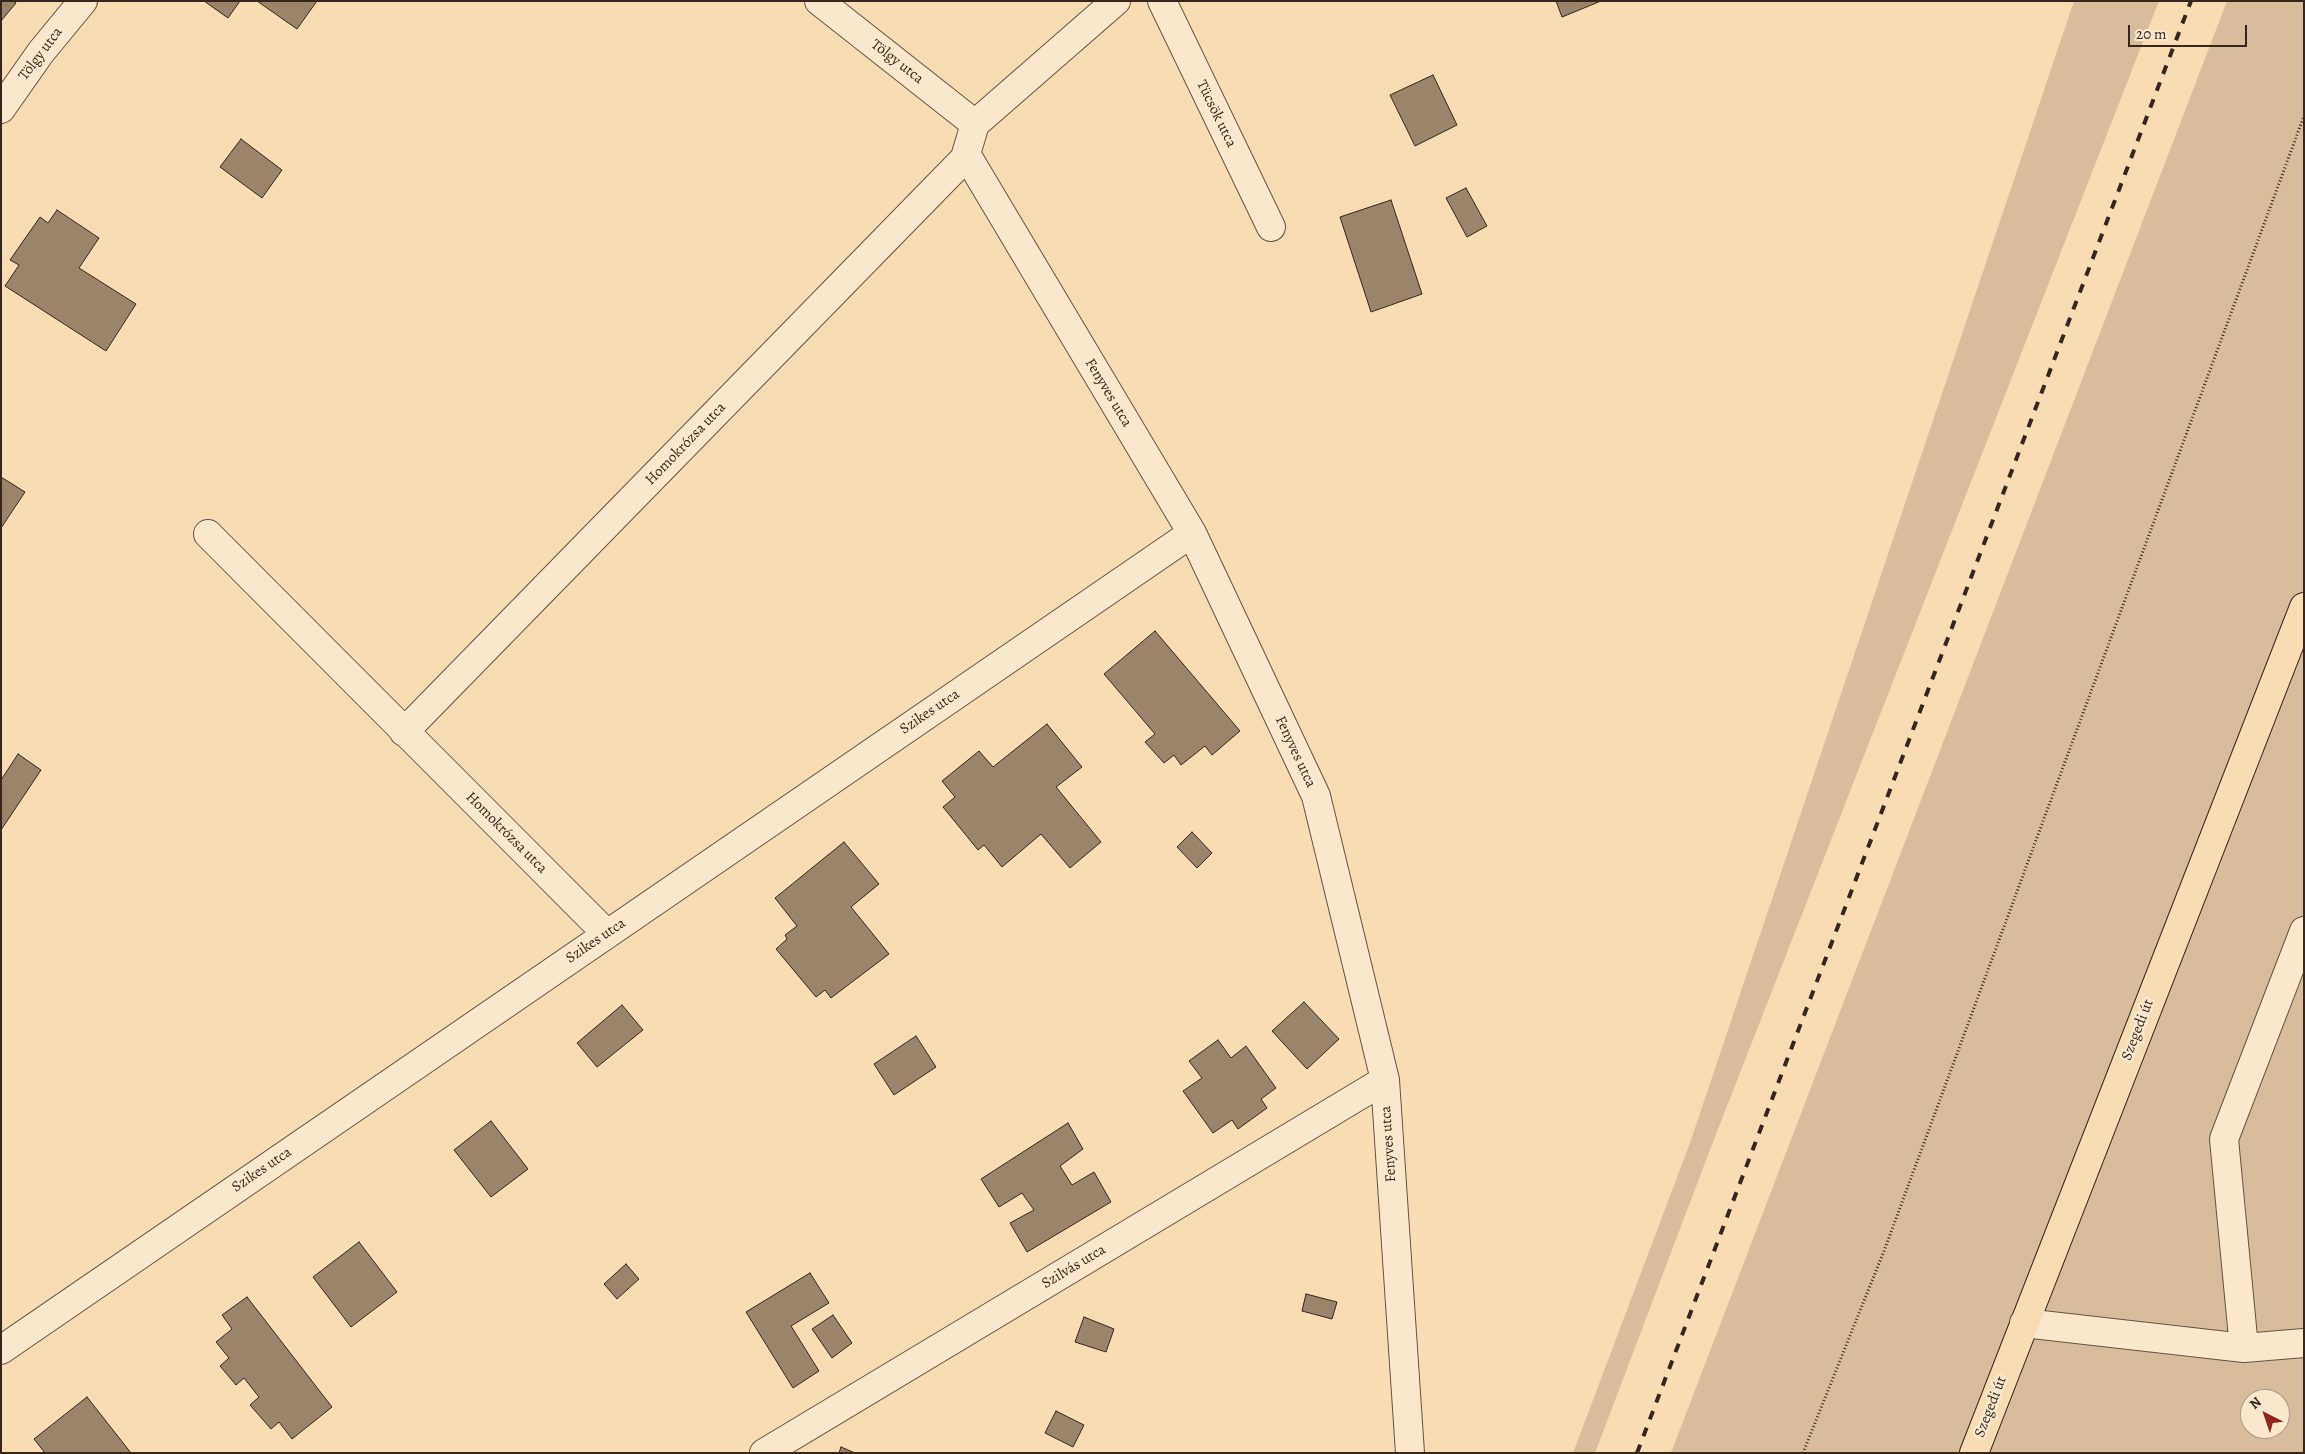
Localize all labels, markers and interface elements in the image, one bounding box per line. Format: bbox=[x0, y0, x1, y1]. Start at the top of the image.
scale bar bbox=[2130, 15, 2249, 47]
street label: Tölgy utca bbox=[15, 24, 67, 84]
text: 20 m bbox=[2136, 24, 2167, 44]
street label: Tölgy utca bbox=[867, 36, 927, 88]
street label: Tücsök utca bbox=[1192, 78, 1240, 150]
street label: Fenyves utca bbox=[1081, 355, 1135, 431]
street label: Homokrózsa utca bbox=[642, 399, 730, 489]
street label: Szikes utca bbox=[897, 685, 963, 739]
street label: Fenyves utca bbox=[1271, 713, 1319, 791]
street label: Homokrózsa utca bbox=[461, 788, 551, 878]
street label: Szikes utca bbox=[563, 914, 629, 968]
street label: Szegedi út bbox=[2118, 997, 2158, 1063]
street label: Fenyves utca bbox=[1377, 1105, 1401, 1183]
street label: Szikes utca bbox=[229, 1143, 295, 1197]
street label: Szilvás utca bbox=[1039, 1241, 1109, 1293]
street label: Szegedi út bbox=[1971, 1374, 2011, 1440]
north arrow bbox=[2240, 1389, 2290, 1439]
text: N bbox=[2245, 1393, 2266, 1414]

